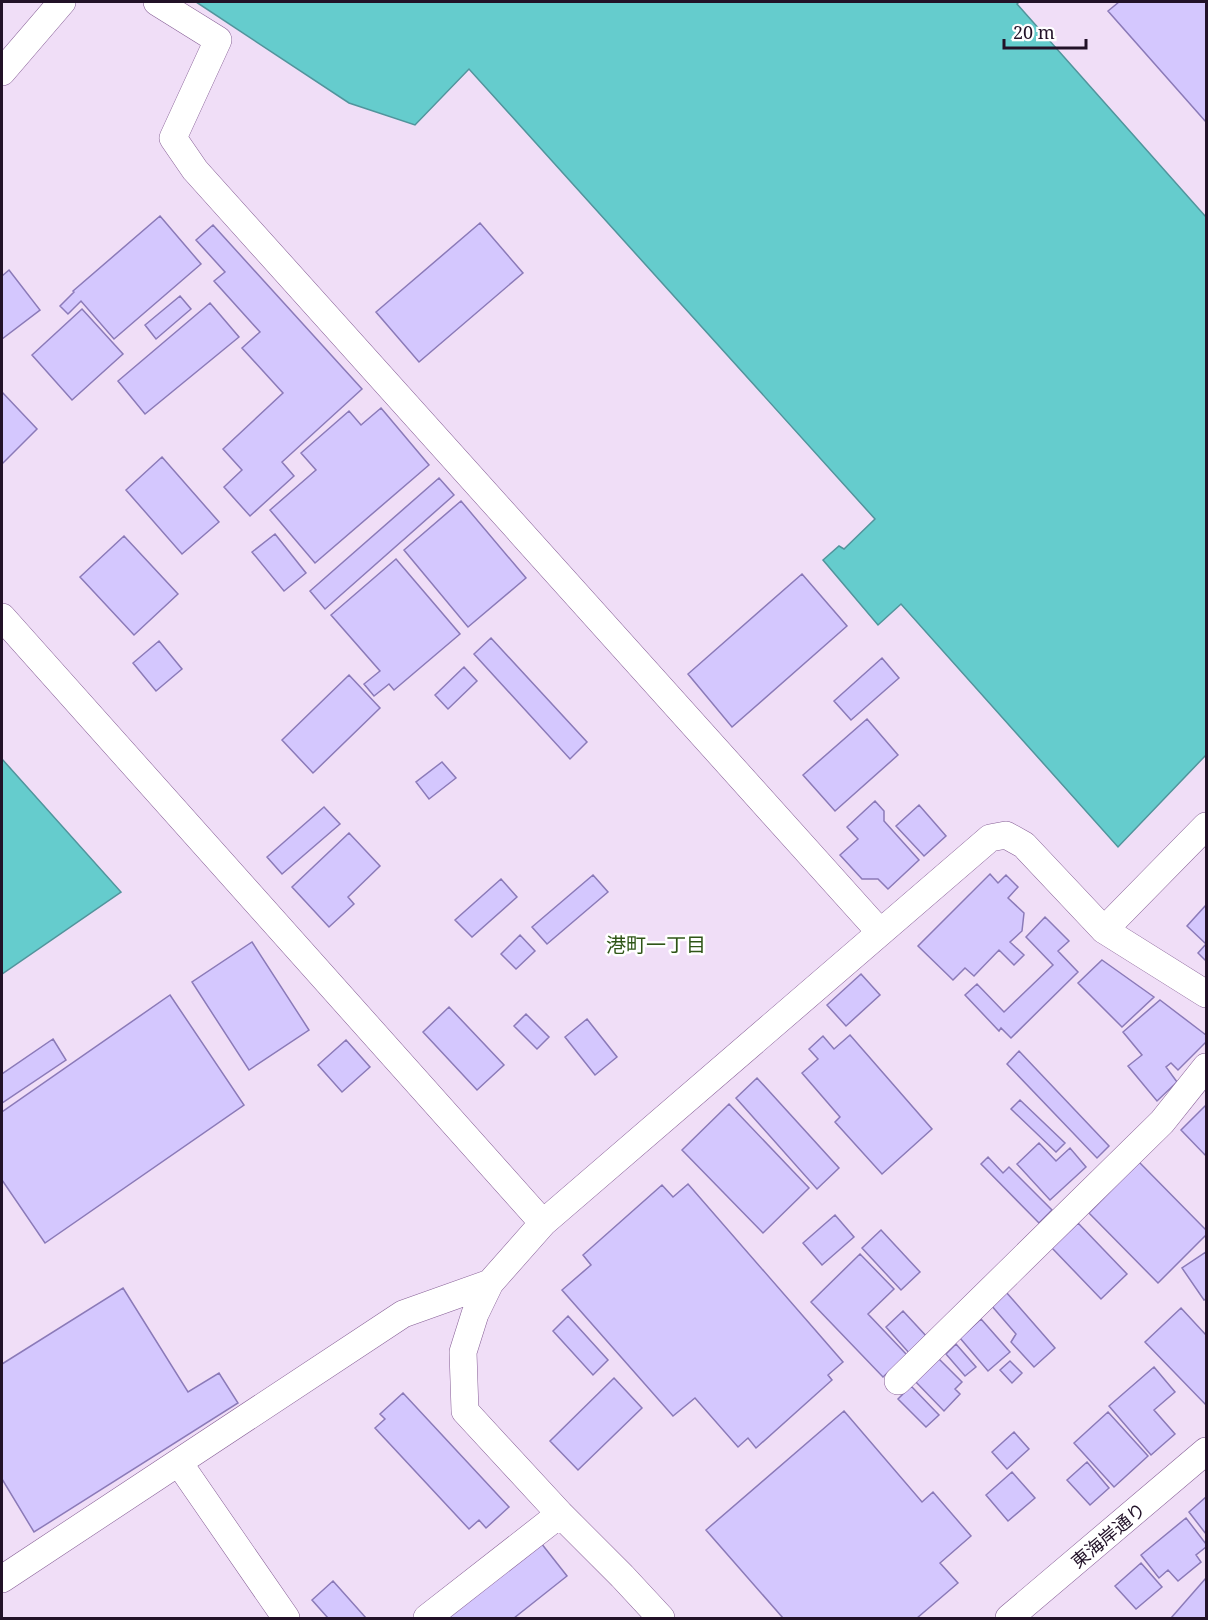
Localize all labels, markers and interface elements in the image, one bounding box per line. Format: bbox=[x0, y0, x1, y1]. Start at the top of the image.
scale bar bbox=[1004, 12, 1086, 50]
text: 20 m bbox=[1013, 20, 1055, 44]
district label: 港町一丁目 bbox=[606, 931, 706, 958]
street label: 東海岸通り bbox=[1066, 1497, 1150, 1573]

